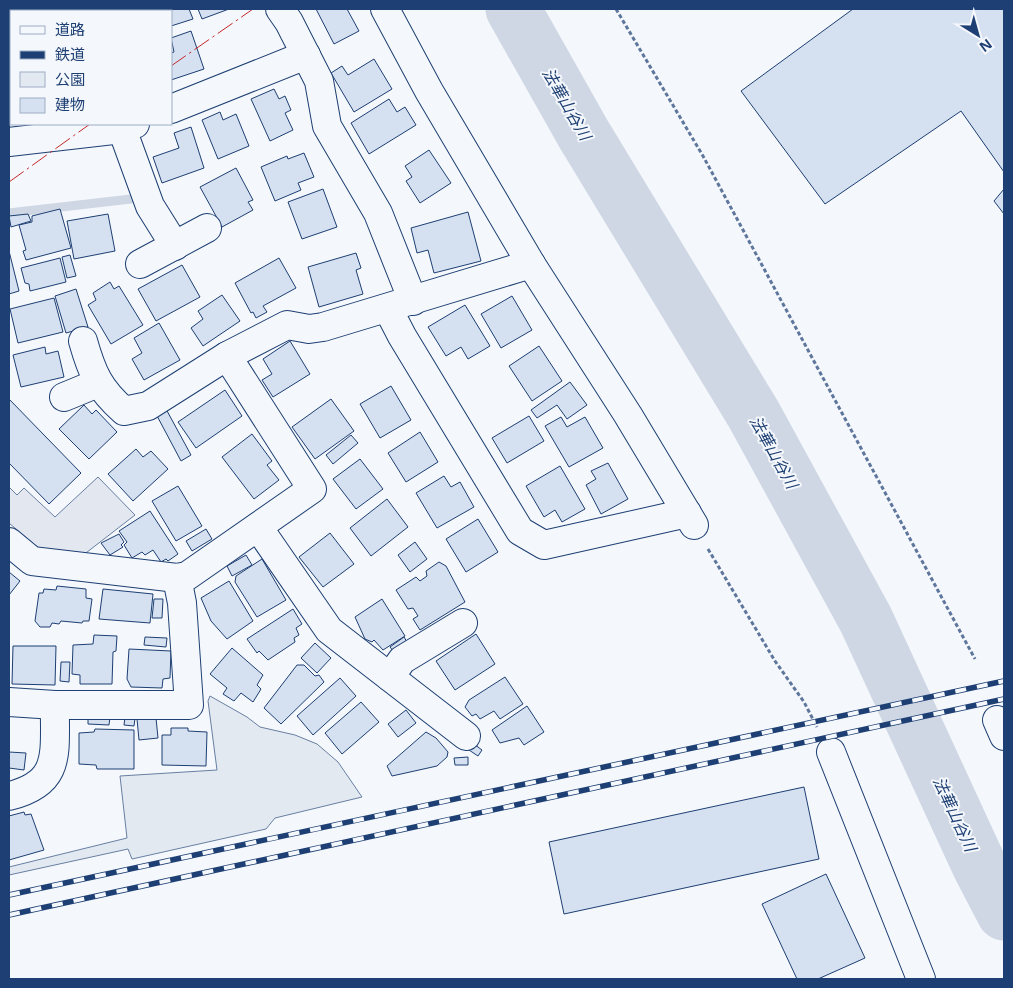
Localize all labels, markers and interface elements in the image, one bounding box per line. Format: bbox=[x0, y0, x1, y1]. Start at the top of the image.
legend bbox=[10, 10, 172, 125]
north arrow bbox=[953, 10, 1003, 60]
text: 道路 bbox=[55, 19, 85, 39]
text: N bbox=[976, 35, 996, 57]
text: 鉄道 bbox=[55, 44, 85, 64]
water label: 法華山谷川 bbox=[537, 64, 598, 146]
text: 公園 bbox=[55, 69, 85, 89]
text: 建物 bbox=[55, 94, 85, 114]
water label: 法華山谷川 bbox=[745, 412, 804, 494]
water label: 法華山谷川 bbox=[928, 773, 983, 857]

